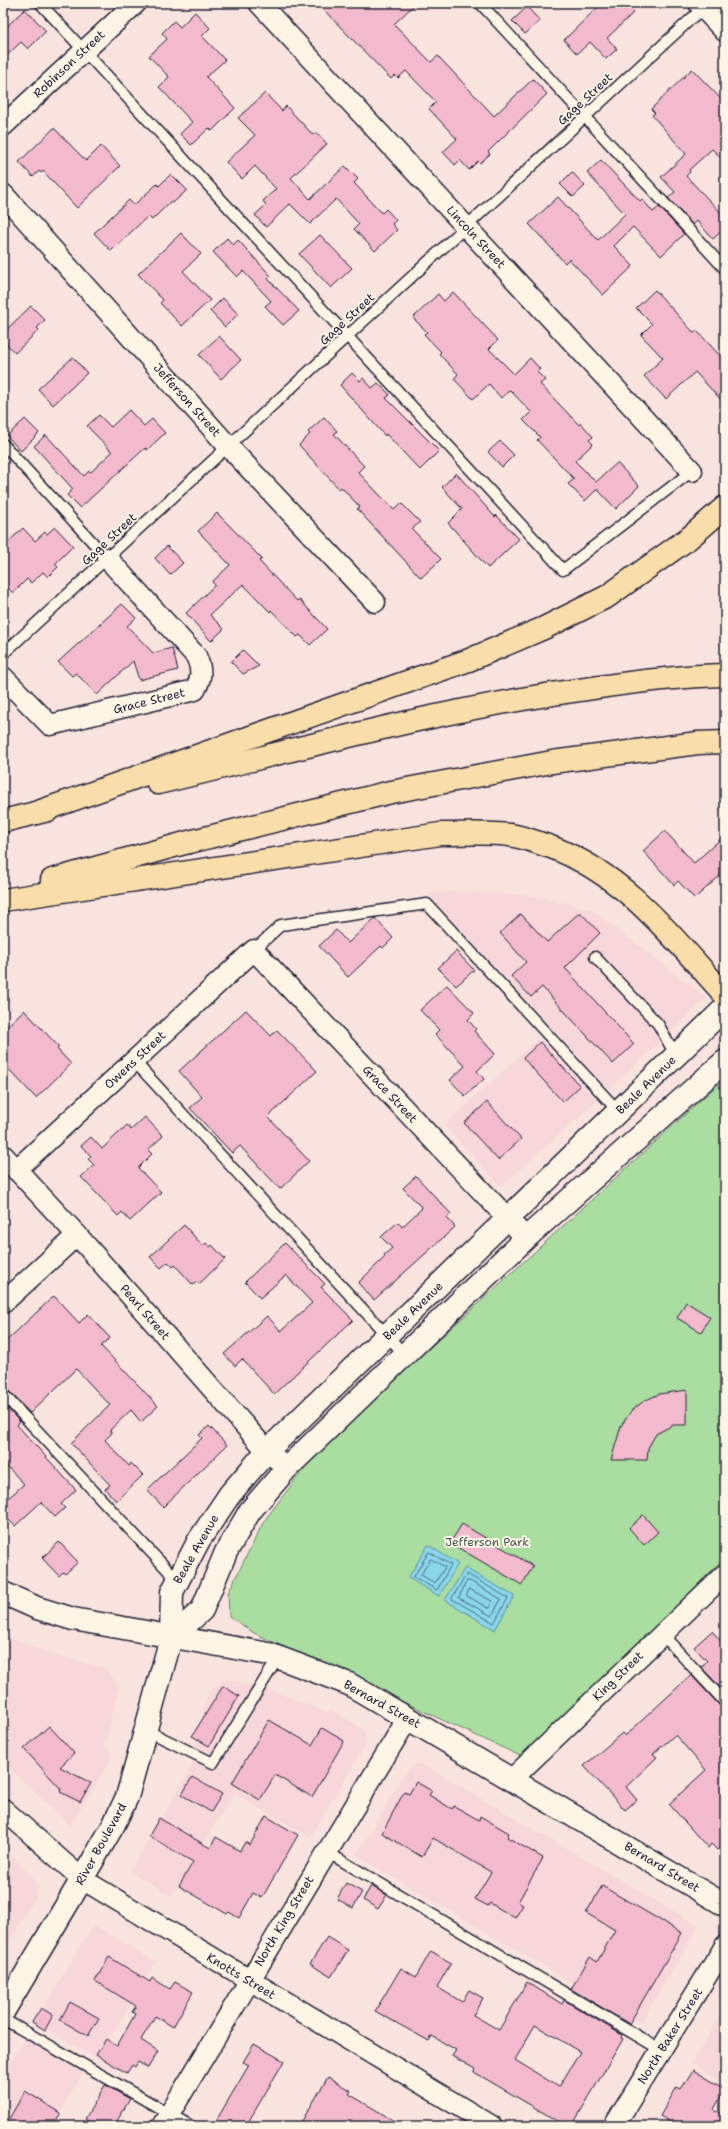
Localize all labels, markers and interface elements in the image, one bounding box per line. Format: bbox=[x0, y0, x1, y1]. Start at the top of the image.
street label: Robinson Street bbox=[30, 27, 108, 101]
street label: Gage Street bbox=[554, 69, 616, 129]
street label: Lincoln Street bbox=[443, 202, 509, 272]
street label: Gage Street bbox=[316, 289, 378, 349]
street label: Jefferson Street bbox=[150, 360, 224, 440]
street label: Gage Street bbox=[78, 509, 140, 569]
street label: Grace Street bbox=[111, 684, 187, 718]
street label: Owens Street bbox=[101, 1027, 169, 1093]
street label: Beale Avenue bbox=[612, 1052, 680, 1118]
street label: Grace Street bbox=[359, 1062, 421, 1126]
street label: Beale Avenue bbox=[379, 1278, 447, 1344]
street label: Pearl Street bbox=[116, 1281, 174, 1343]
street label: Beale Avenue bbox=[170, 1511, 222, 1587]
park label: Jefferson Park bbox=[445, 1534, 529, 1550]
street label: King Street bbox=[589, 1648, 647, 1704]
street label: Bernard Street bbox=[341, 1676, 423, 1732]
street label: River Boulevard bbox=[72, 1800, 130, 1888]
street label: Bernard Street bbox=[621, 1838, 703, 1896]
street label: North King Street bbox=[251, 1873, 317, 1969]
street label: Knotts Street bbox=[204, 1949, 278, 2003]
street label: North Baker Street bbox=[634, 1985, 706, 2087]

